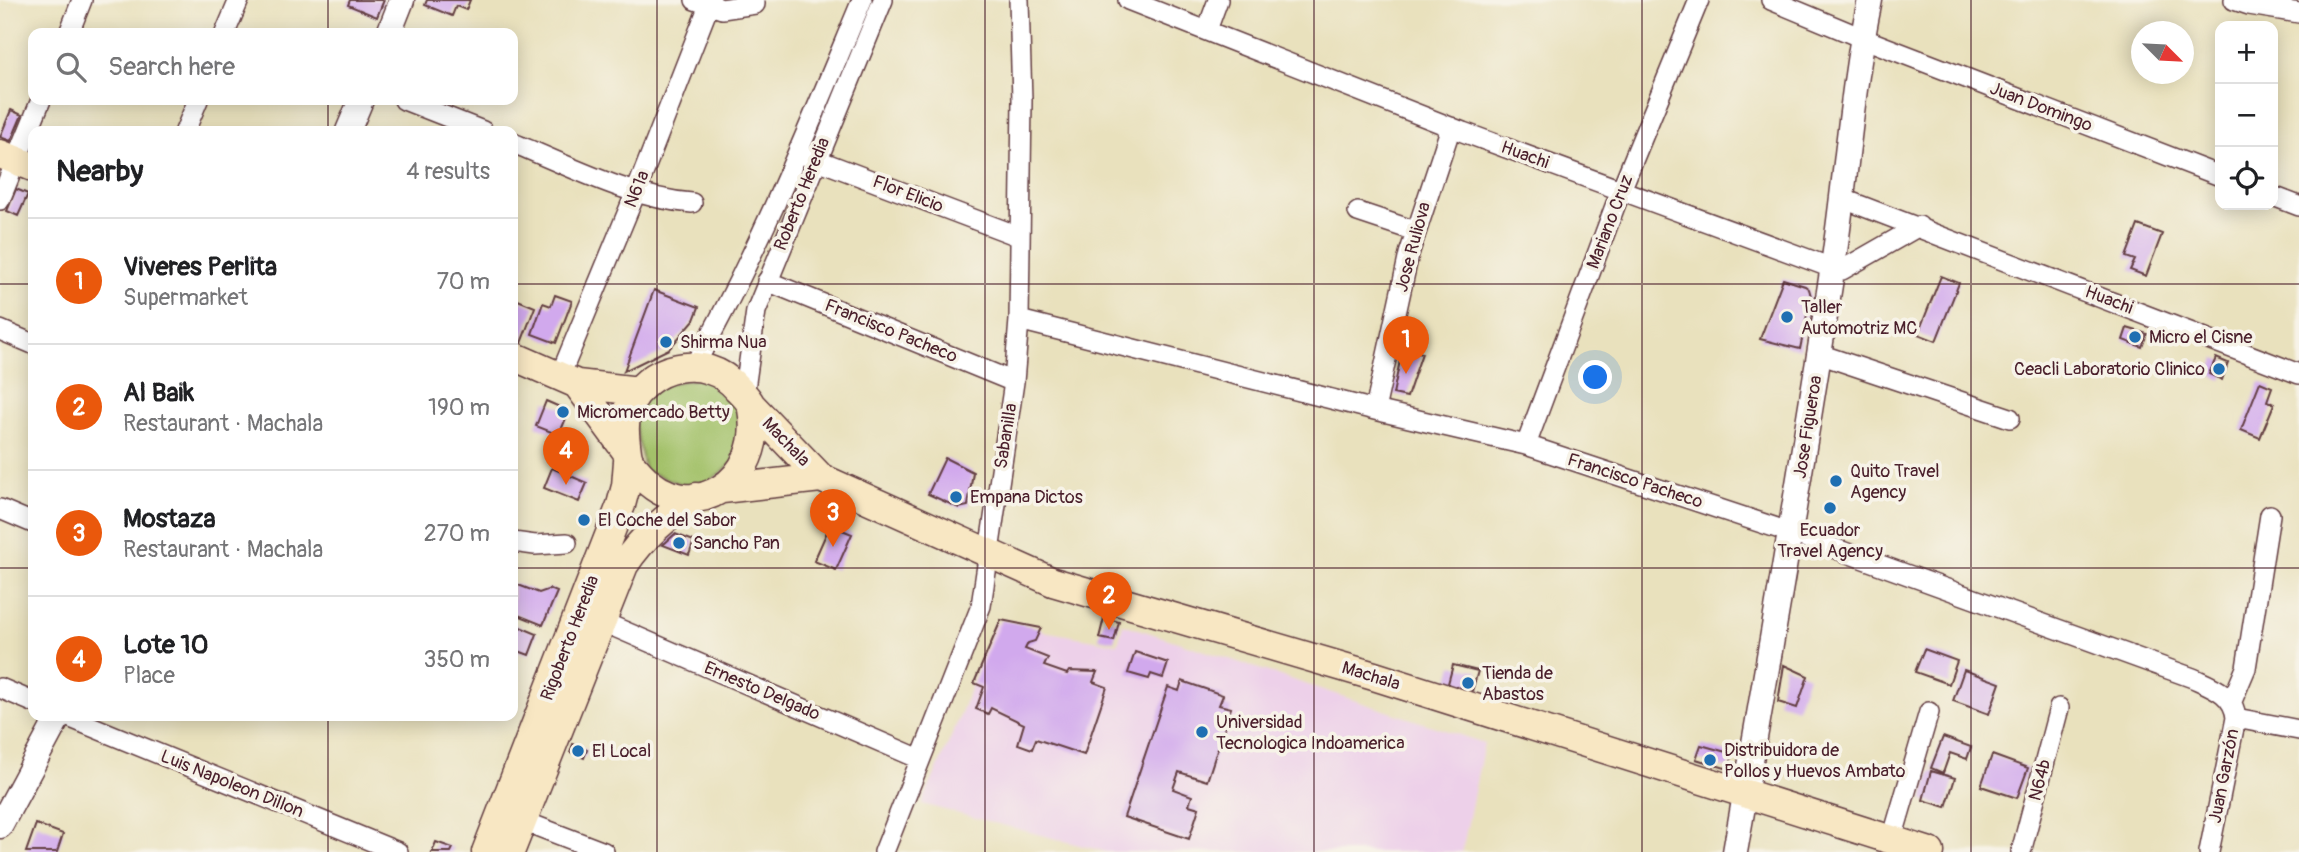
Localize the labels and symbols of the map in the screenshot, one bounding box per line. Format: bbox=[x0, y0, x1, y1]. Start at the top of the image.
north arrow bbox=[2131, 21, 2194, 84]
street label: Juan Domingo bbox=[1986, 77, 2096, 137]
street label: Roberto Heredia bbox=[769, 134, 835, 254]
street label: Huachi bbox=[1498, 136, 1552, 174]
street label: N61a bbox=[619, 167, 655, 211]
street label: Flor Elicio bbox=[869, 170, 947, 218]
street label: Mariano Cruz bbox=[1582, 172, 1638, 272]
street label: Jose Ruliova bbox=[1390, 199, 1436, 295]
street label: Huachi bbox=[2082, 280, 2136, 320]
street label: Francisco Pacheco bbox=[821, 294, 961, 368]
place label: Taller Automotriz MC bbox=[1801, 296, 1917, 340]
marker: Taller Automotriz MC bbox=[1779, 309, 1795, 325]
pin: 1 bbox=[1383, 316, 1429, 374]
place label: Micro el Cisne bbox=[2149, 326, 2253, 349]
marker: Micro el Cisne bbox=[2127, 329, 2143, 345]
place label: Shirma Nua bbox=[680, 331, 767, 354]
marker: Shirma Nua bbox=[658, 334, 674, 350]
place label: Ceacli Laboratorio Clinico bbox=[2014, 358, 2205, 381]
your location bbox=[1578, 360, 1612, 394]
marker: Ceacli Laboratorio Clinico bbox=[2211, 361, 2227, 377]
street label: Jose Figueroa bbox=[1788, 374, 1828, 480]
place label: Micromercado Betty bbox=[577, 401, 730, 424]
street label: Sabanilla bbox=[989, 402, 1023, 470]
marker: Micromercado Betty bbox=[555, 404, 571, 420]
street label: Machala bbox=[757, 412, 815, 472]
pin: 4 bbox=[543, 427, 589, 485]
street label: Francisco Pacheco bbox=[1564, 448, 1706, 514]
place label: Quito Travel Agency bbox=[1850, 460, 1940, 504]
marker: Quito Travel Agency bbox=[1828, 473, 1844, 489]
place label: Empana Dictos bbox=[970, 486, 1083, 509]
pin: 3 bbox=[810, 489, 856, 547]
marker: Empana Dictos bbox=[948, 489, 964, 505]
marker: Ecuador Travel Agency bbox=[1822, 500, 1838, 516]
place label: El Coche del Sabor bbox=[598, 509, 737, 532]
marker: El Coche del Sabor bbox=[576, 512, 592, 528]
place label: Ecuador Travel Agency bbox=[1777, 519, 1883, 563]
place label: Sancho Pan bbox=[693, 532, 780, 555]
marker: Sancho Pan bbox=[671, 535, 687, 551]
street label: Rigoberto Heredia bbox=[536, 572, 604, 704]
pin: 2 bbox=[1086, 572, 1132, 630]
street label: Ernesto Delgado bbox=[701, 656, 824, 726]
street label: Machala bbox=[1339, 656, 1403, 696]
place label: Tienda de Abastos bbox=[1482, 662, 1553, 706]
marker: Tienda de Abastos bbox=[1460, 675, 1476, 691]
place label: Universidad Tecnologica Indoamerica bbox=[1216, 711, 1405, 755]
marker: Universidad Tecnologica Indoamerica bbox=[1194, 724, 1210, 740]
street label: Juan Garzón bbox=[2204, 727, 2244, 825]
place label: Distribuidora de Pollos y Huevos Ambato bbox=[1724, 739, 1906, 783]
place label: El Local bbox=[592, 740, 651, 763]
marker: El Local bbox=[570, 743, 586, 759]
street label: Luis Napoleon Dillon bbox=[157, 745, 307, 823]
marker: Distribuidora de Pollos y Huevos Ambato bbox=[1702, 752, 1718, 768]
street label: N64b bbox=[2023, 757, 2057, 803]

